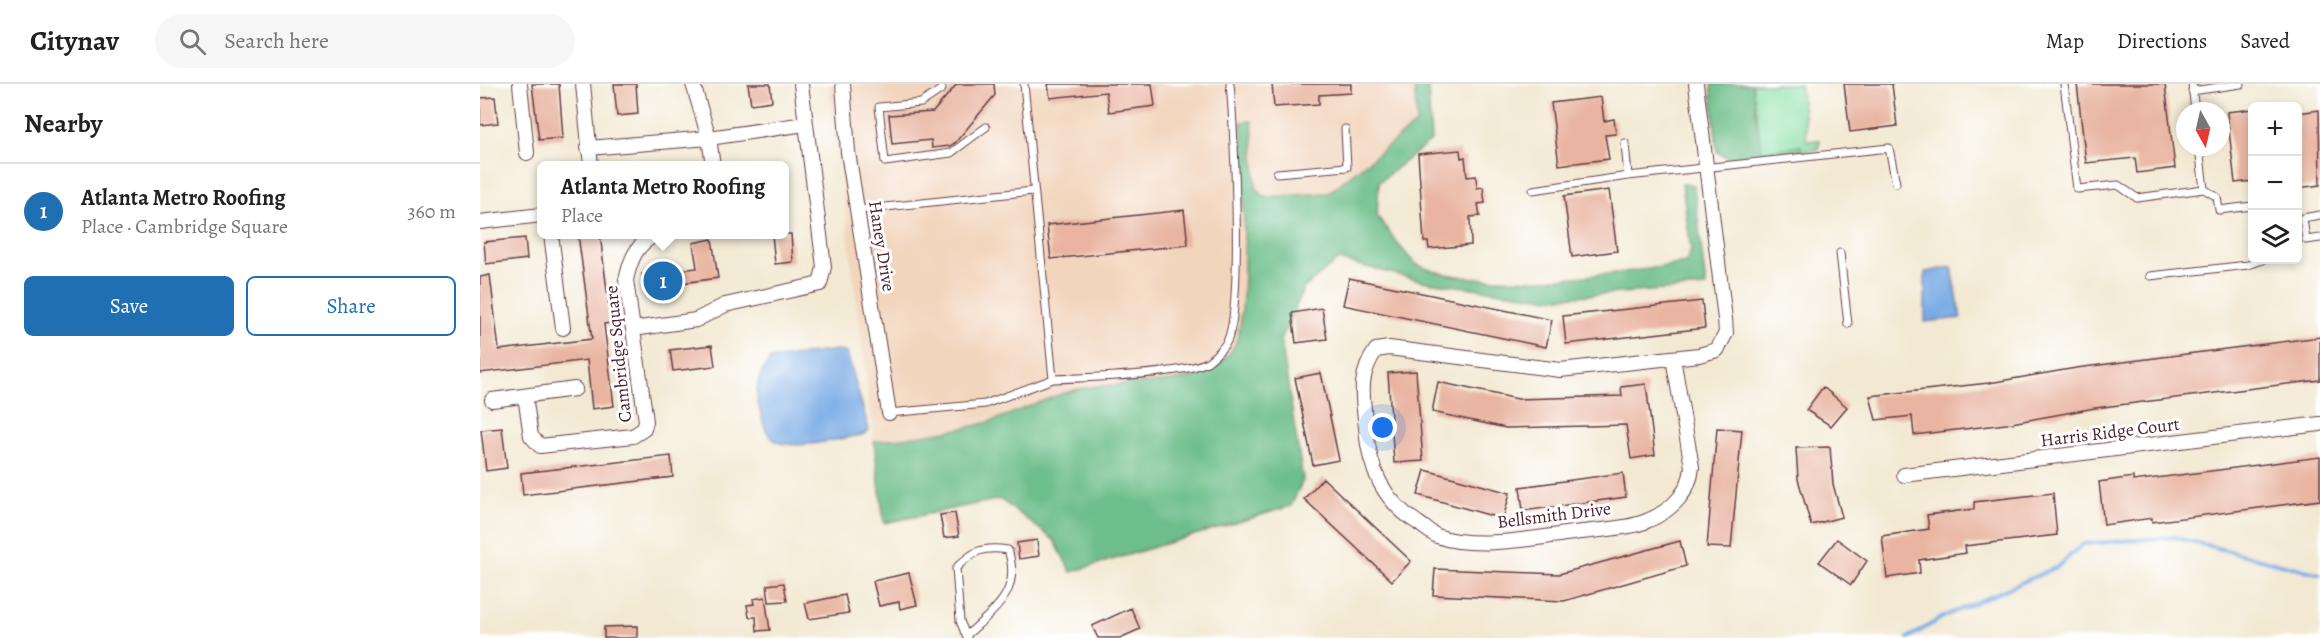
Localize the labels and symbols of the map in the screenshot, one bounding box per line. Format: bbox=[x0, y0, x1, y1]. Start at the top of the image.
north arrow bbox=[2176, 102, 2230, 156]
street label: Haney Drive bbox=[863, 199, 901, 293]
pin: 1 bbox=[644, 258, 682, 304]
street label: Cambridge Square bbox=[599, 284, 637, 424]
street label: Harris Ridge Court bbox=[2039, 412, 2181, 452]
your location bbox=[1368, 413, 1397, 442]
street label: Bellsmith Drive bbox=[1496, 496, 1612, 534]

